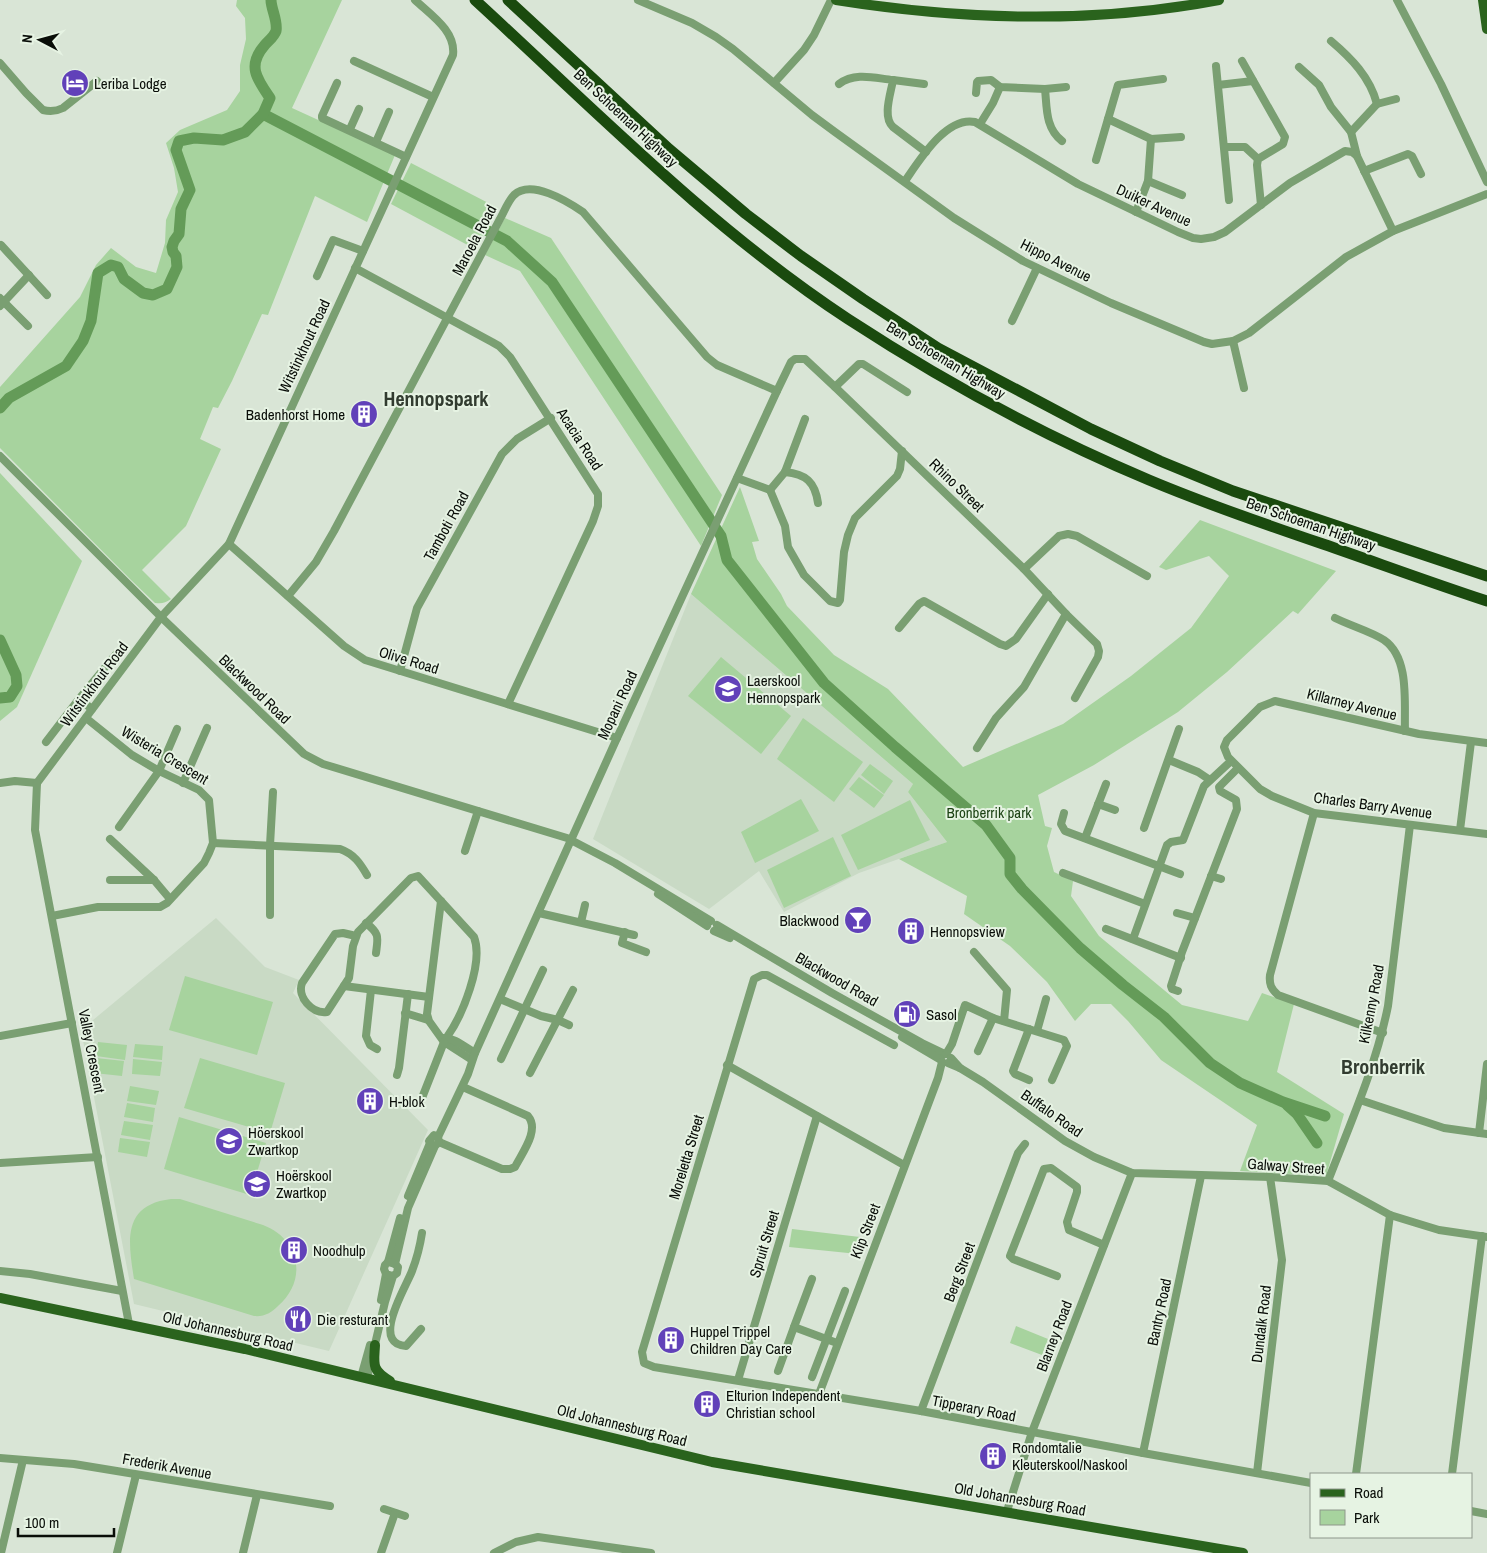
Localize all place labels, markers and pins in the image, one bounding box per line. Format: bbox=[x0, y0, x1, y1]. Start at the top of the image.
hotel icon: Leriba Lodge bbox=[60, 68, 90, 98]
place label: Leriba Lodge bbox=[94, 73, 167, 94]
building icon: Badenhorst Home bbox=[349, 399, 379, 429]
place label: Badenhorst Home bbox=[246, 404, 345, 425]
place label: Laerskool Hennopspark bbox=[747, 670, 821, 708]
school or university icon: Laerskool Hennopspark bbox=[713, 674, 743, 704]
bar icon: Blackwood bbox=[843, 905, 873, 935]
place label: Blackwood bbox=[780, 910, 839, 931]
building icon: Hennopsview bbox=[896, 916, 926, 946]
place label: Hennopsview bbox=[930, 921, 1005, 942]
fuel station icon: Sasol bbox=[892, 999, 922, 1029]
place label: Sasol bbox=[926, 1004, 957, 1025]
building icon: H-blok bbox=[355, 1086, 385, 1116]
place label: H-blok bbox=[389, 1091, 425, 1112]
place label: Höerskool Zwartkop bbox=[248, 1122, 303, 1160]
school or university icon: Höerskool Zwartkop bbox=[214, 1126, 244, 1156]
place label: Hoërskool Zwartkop bbox=[276, 1165, 331, 1203]
school or university icon: Hoërskool Zwartkop bbox=[242, 1169, 272, 1199]
building icon: Noodhulp bbox=[279, 1235, 309, 1265]
place label: Noodhulp bbox=[313, 1240, 366, 1261]
restaurant icon: Die resturant bbox=[283, 1304, 313, 1334]
place label: Die resturant bbox=[317, 1309, 389, 1330]
place label: Huppel Trippel Children Day Care bbox=[690, 1321, 792, 1359]
building icon: Huppel Trippel Children Day Care bbox=[656, 1325, 686, 1355]
place label: Elturion Independent Christian school bbox=[726, 1385, 841, 1423]
building icon: Elturion Independent Christian school bbox=[692, 1389, 722, 1419]
place label: Rondomtalie Kleuterskool/Naskool bbox=[1012, 1437, 1128, 1475]
building icon: Rondomtalie Kleuterskool/Naskool bbox=[978, 1441, 1008, 1471]

